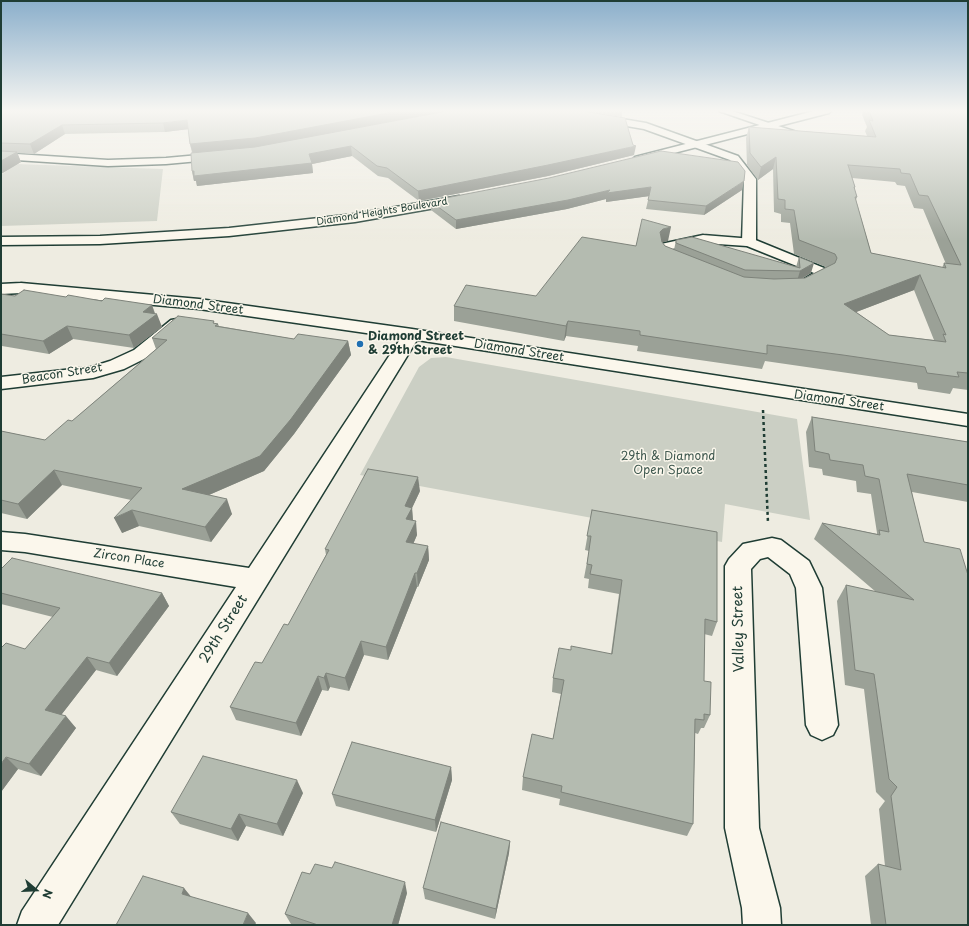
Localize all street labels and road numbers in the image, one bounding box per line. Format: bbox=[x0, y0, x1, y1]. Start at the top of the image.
street label: Diamond Heights Boulevard bbox=[316, 196, 448, 228]
street label: Diamond Street bbox=[152, 292, 244, 318]
street label: Diamond Street bbox=[473, 337, 565, 365]
street label: Beacon Street bbox=[21, 361, 103, 387]
street label: Diamond Street bbox=[793, 388, 885, 414]
street label: Zircon Place bbox=[93, 546, 165, 572]
street label: Valley Street bbox=[730, 586, 748, 672]
street label: 29th Street bbox=[196, 592, 252, 666]

